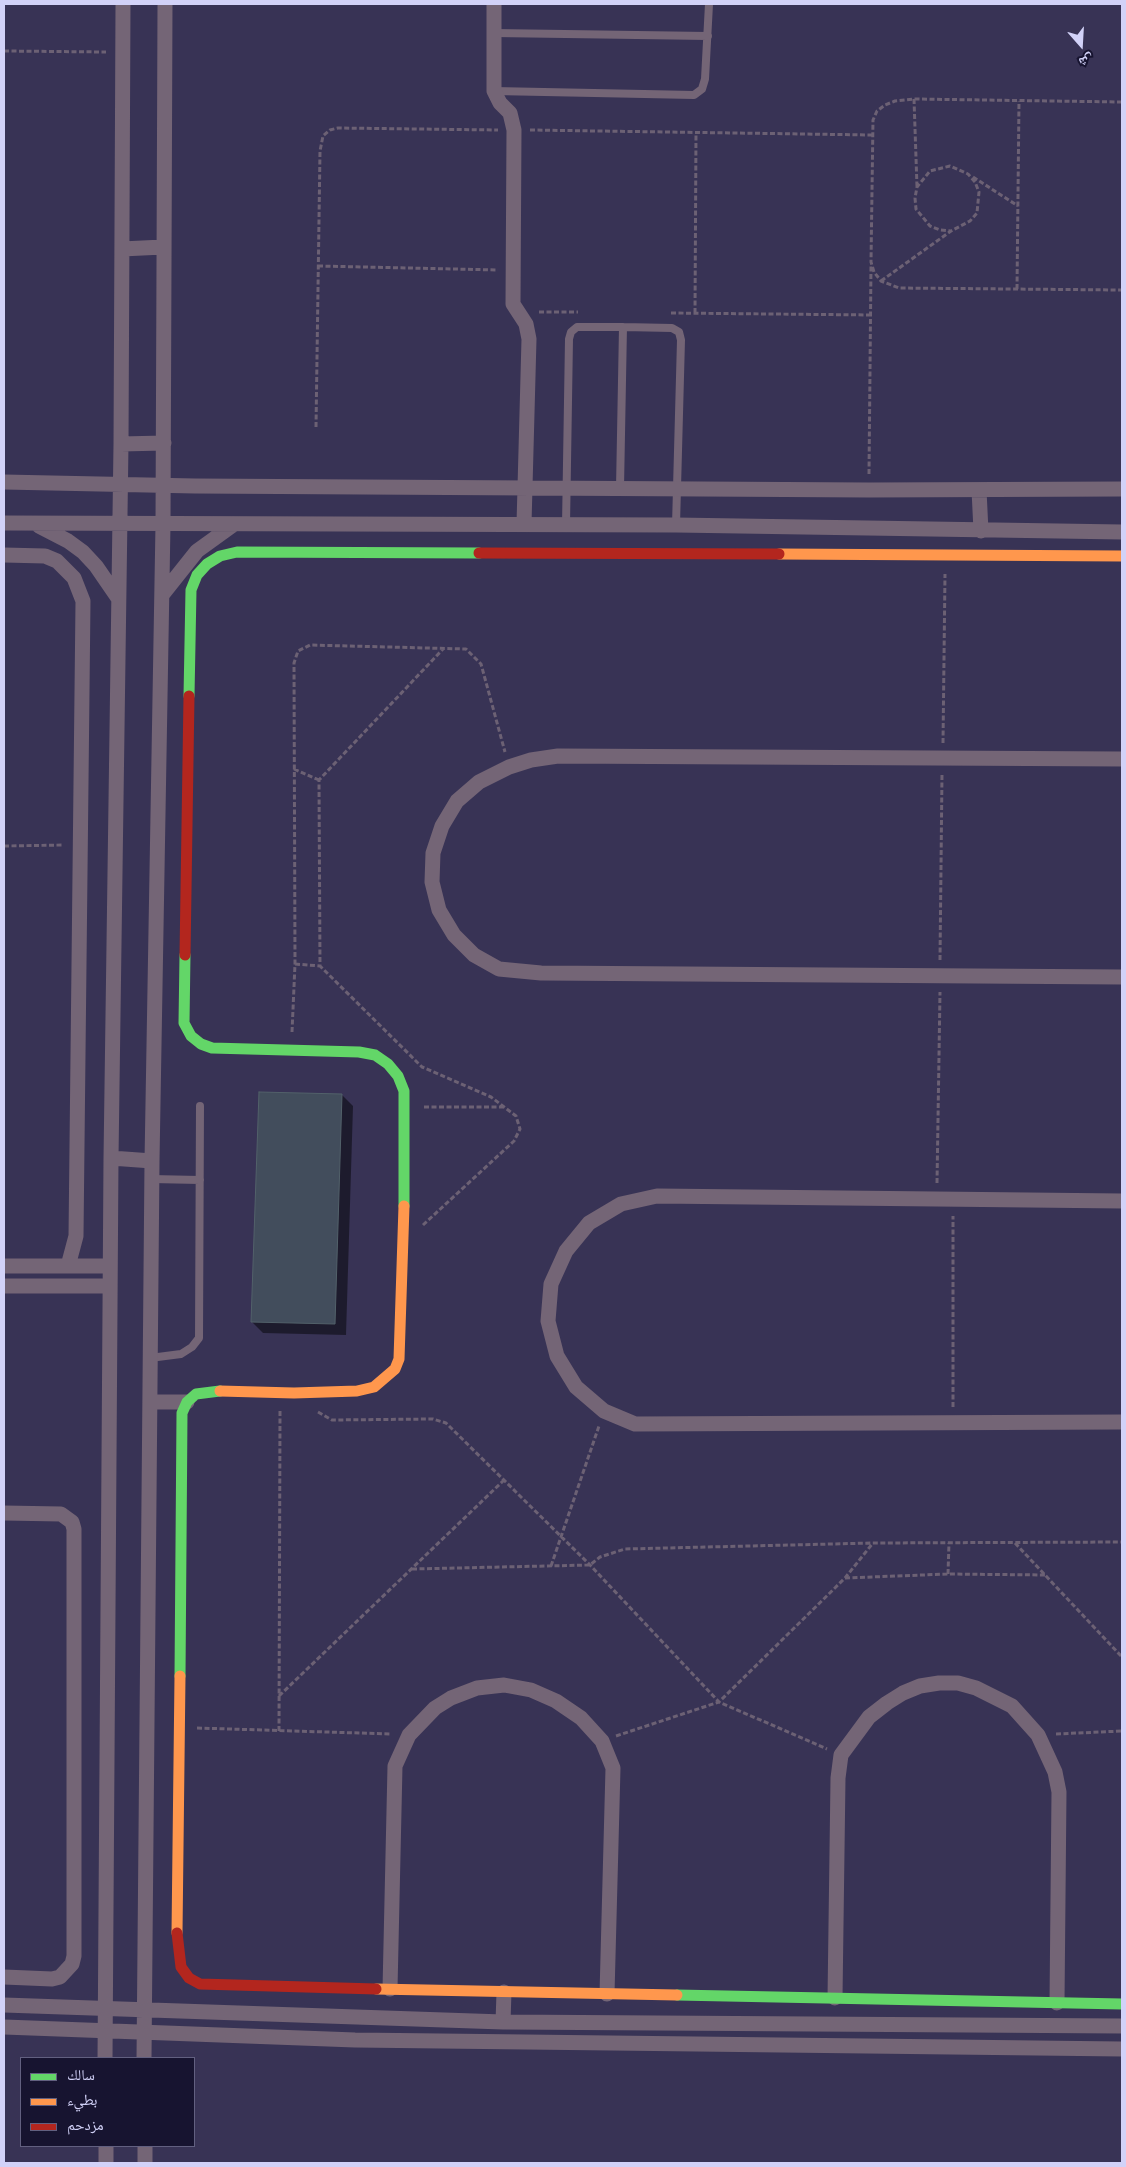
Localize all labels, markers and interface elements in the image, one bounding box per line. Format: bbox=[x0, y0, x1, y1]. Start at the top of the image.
north arrow bbox=[1056, 20, 1106, 70]
text: ش bbox=[1076, 49, 1096, 70]
legend bbox=[20, 2057, 195, 2147]
text: سالك bbox=[67, 2067, 95, 2086]
text: بطيء bbox=[67, 2092, 97, 2111]
text: مزدحم bbox=[67, 2117, 104, 2136]

